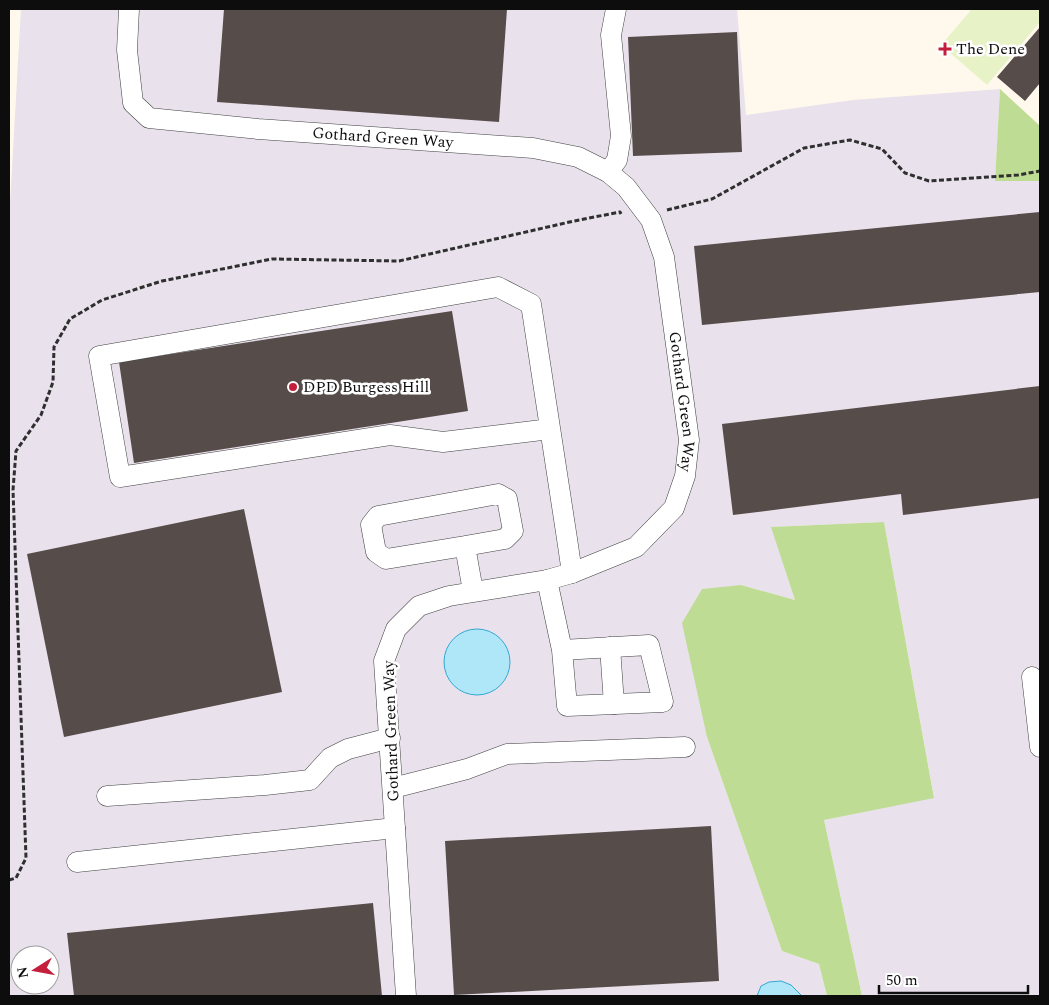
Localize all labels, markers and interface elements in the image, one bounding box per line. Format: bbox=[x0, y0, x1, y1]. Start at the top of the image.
place label: The Dene bbox=[956, 37, 1025, 61]
marker: The Dene bbox=[938, 42, 952, 56]
street label: Gothard Green Way bbox=[312, 121, 455, 155]
street label: Gothard Green Way bbox=[662, 330, 701, 474]
place label: DPD Burgess Hill bbox=[303, 375, 429, 399]
marker: DPD Burgess Hill bbox=[287, 381, 299, 393]
street label: Gothard Green Way bbox=[376, 659, 405, 802]
north arrow bbox=[10, 945, 60, 995]
scale bar bbox=[879, 962, 1028, 994]
text: N bbox=[11, 965, 34, 980]
text: 50 m bbox=[886, 969, 918, 992]

